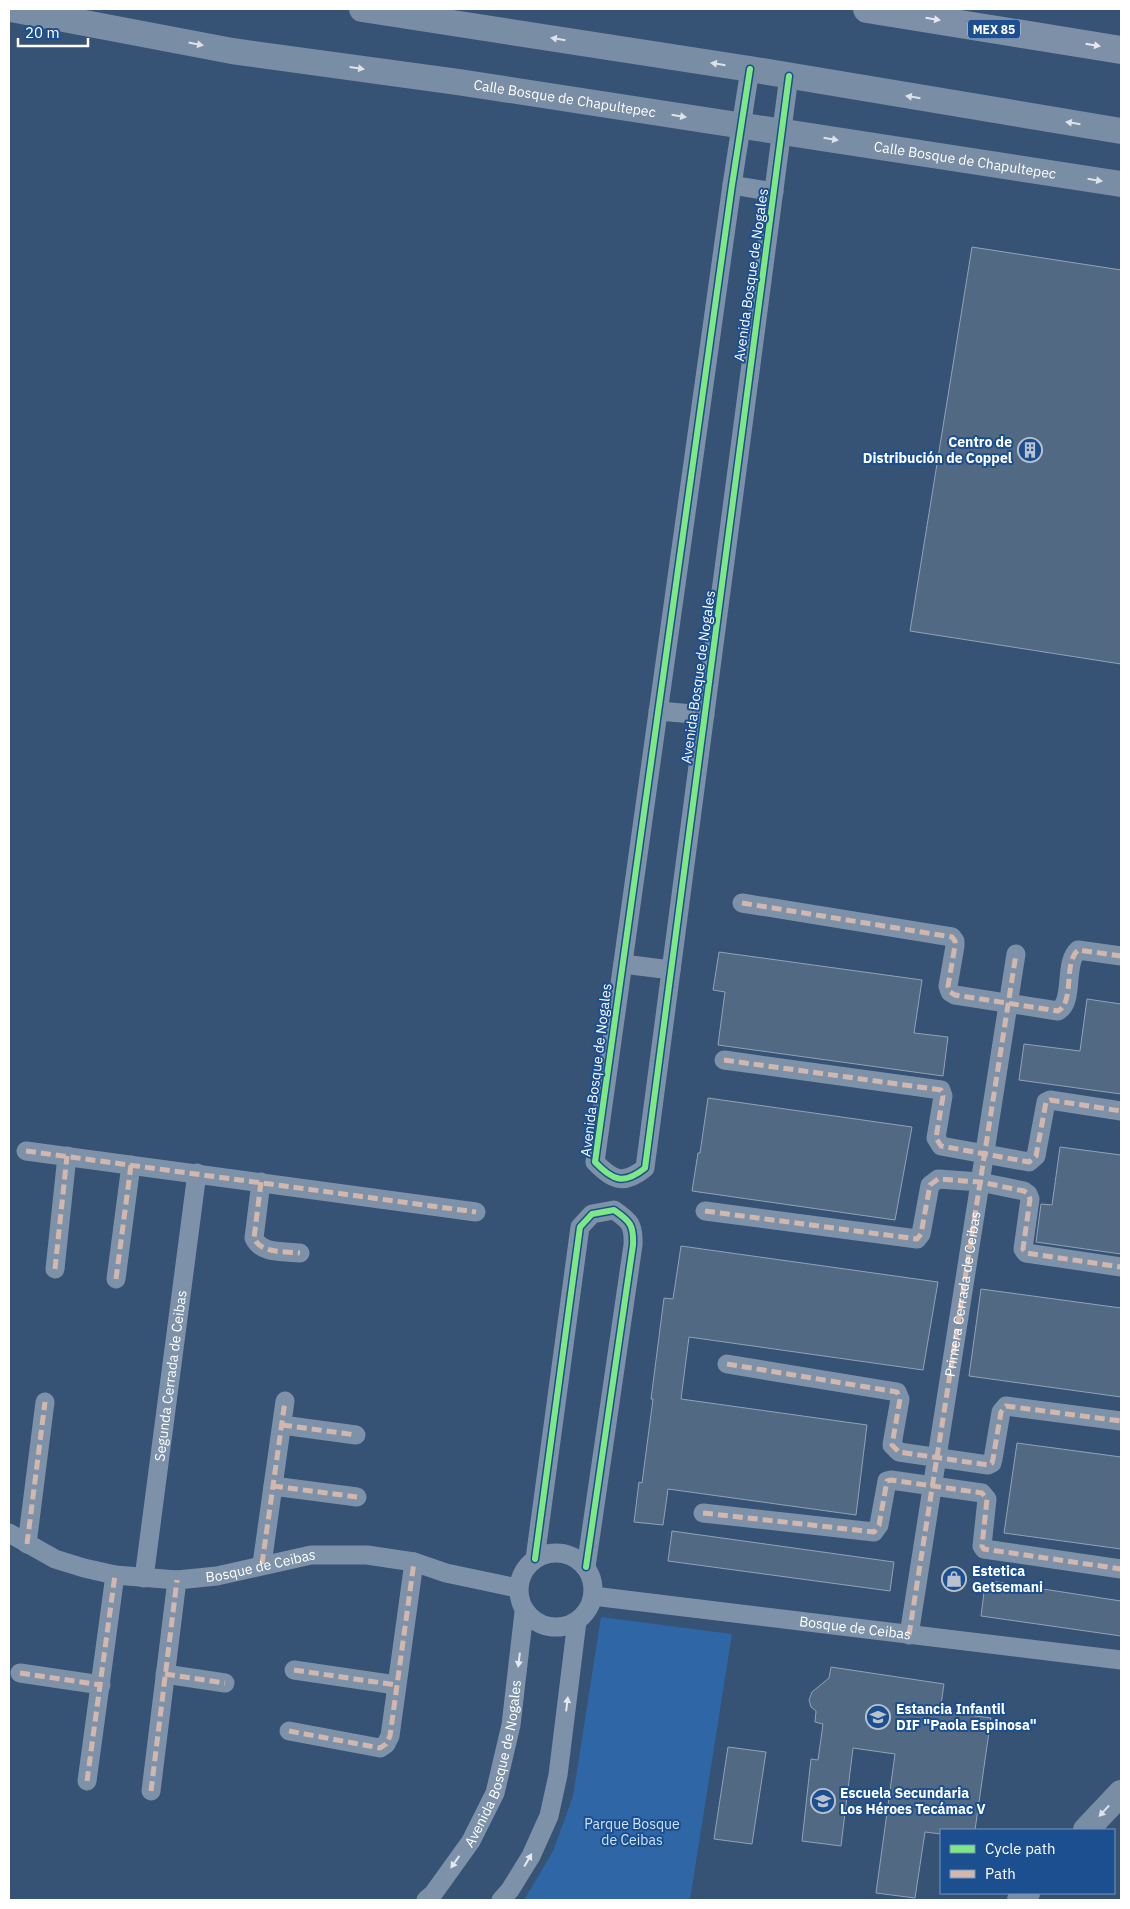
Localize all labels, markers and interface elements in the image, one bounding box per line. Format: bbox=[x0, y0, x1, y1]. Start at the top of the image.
scale bar bbox=[18, 15, 88, 47]
one-way arrow bbox=[925, 16, 941, 24]
road number: MEX 85 bbox=[968, 20, 1020, 38]
text: 20 m bbox=[25, 23, 60, 42]
one-way arrow bbox=[549, 35, 565, 43]
one-way arrow bbox=[188, 41, 204, 49]
one-way arrow bbox=[1085, 42, 1101, 50]
one-way arrow bbox=[710, 60, 726, 68]
one-way arrow bbox=[349, 65, 365, 73]
street label: Calle Bosque de Chapultepec bbox=[472, 76, 657, 121]
one-way arrow bbox=[904, 92, 920, 100]
one-way arrow bbox=[672, 112, 688, 120]
one-way arrow bbox=[1065, 119, 1081, 127]
one-way arrow bbox=[823, 135, 839, 143]
street label: Calle Bosque de Chapultepec bbox=[873, 137, 1057, 183]
one-way arrow bbox=[1087, 176, 1103, 184]
street label: Avenida Bosque de Nogales bbox=[730, 187, 772, 363]
place label: Centro de Distribución de Coppel bbox=[863, 433, 1012, 467]
building icon: Centro de Distribución de Coppel bbox=[1017, 437, 1043, 463]
street label: Avenida Bosque de Nogales bbox=[677, 589, 719, 765]
street label: Avenida Bosque de Nogales bbox=[576, 982, 616, 1158]
street label: Primera Cerrada de Ceibas bbox=[941, 1210, 984, 1378]
street label: Segunda Cerrada de Ceibas bbox=[150, 1289, 191, 1462]
street label: Bosque de Ceibas bbox=[205, 1546, 316, 1586]
place label: Estetica Getsemani bbox=[972, 1562, 1043, 1596]
shop icon: Estetica Getsemani bbox=[941, 1566, 967, 1592]
street label: Bosque de Ceibas bbox=[798, 1612, 912, 1643]
one-way arrow bbox=[515, 1653, 523, 1669]
street label: Avenida Bosque de Nogales bbox=[460, 1679, 525, 1851]
one-way arrow bbox=[563, 1695, 571, 1711]
place label: Estancia Infantil DIF "Paola Espinosa" bbox=[896, 1700, 1037, 1734]
school or university icon: Estancia Infantil DIF "Paola Espinosa" bbox=[865, 1704, 891, 1730]
place label: Escuela Secundaria Los Héroes Tecámac V bbox=[840, 1784, 986, 1818]
school or university icon: Escuela Secundaria Los Héroes Tecámac V bbox=[810, 1788, 836, 1814]
one-way arrow bbox=[1098, 1805, 1110, 1817]
park label: Parque Bosque de Ceibas bbox=[584, 1815, 680, 1849]
legend bbox=[940, 1829, 1115, 1894]
text: Cycle path bbox=[985, 1839, 1056, 1858]
one-way arrow bbox=[524, 1852, 532, 1867]
one-way arrow bbox=[450, 1855, 460, 1869]
text: Path bbox=[985, 1864, 1016, 1883]

